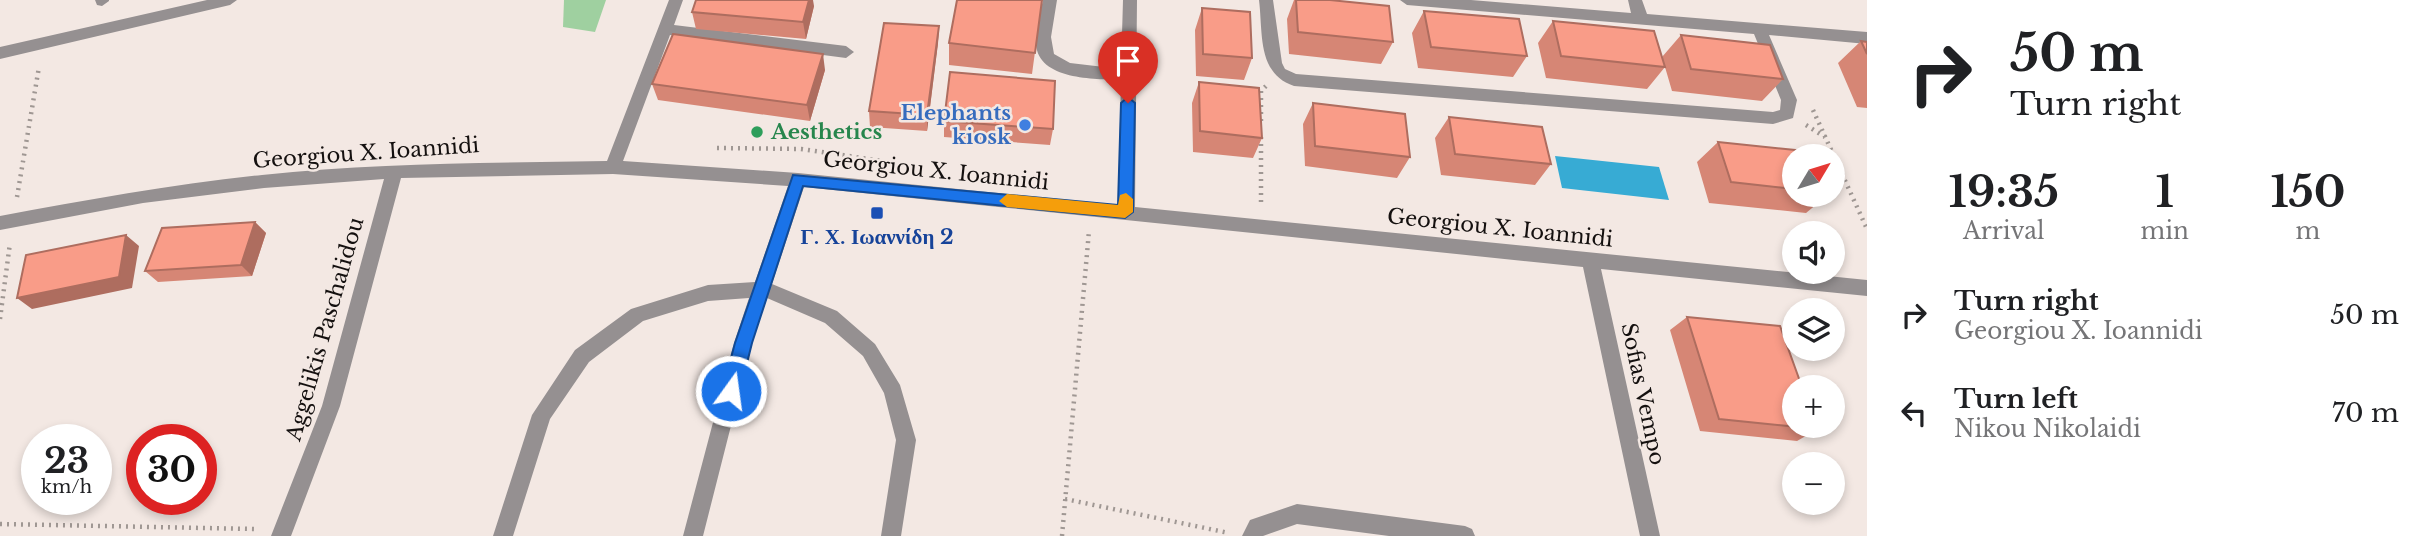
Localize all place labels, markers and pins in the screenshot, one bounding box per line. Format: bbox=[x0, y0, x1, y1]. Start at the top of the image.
pin bbox=[1098, 31, 1158, 103]
place label: Elephants kiosk bbox=[900, 100, 1012, 150]
marker: Elephants kiosk bbox=[1017, 117, 1033, 133]
place label: Aesthetics bbox=[770, 119, 882, 145]
marker: Aesthetics bbox=[749, 124, 765, 140]
marker: Γ. Χ. Ιωαννίδη 2 bbox=[869, 205, 885, 221]
place label: Γ. Χ. Ιωαννίδη 2 bbox=[800, 224, 954, 250]

